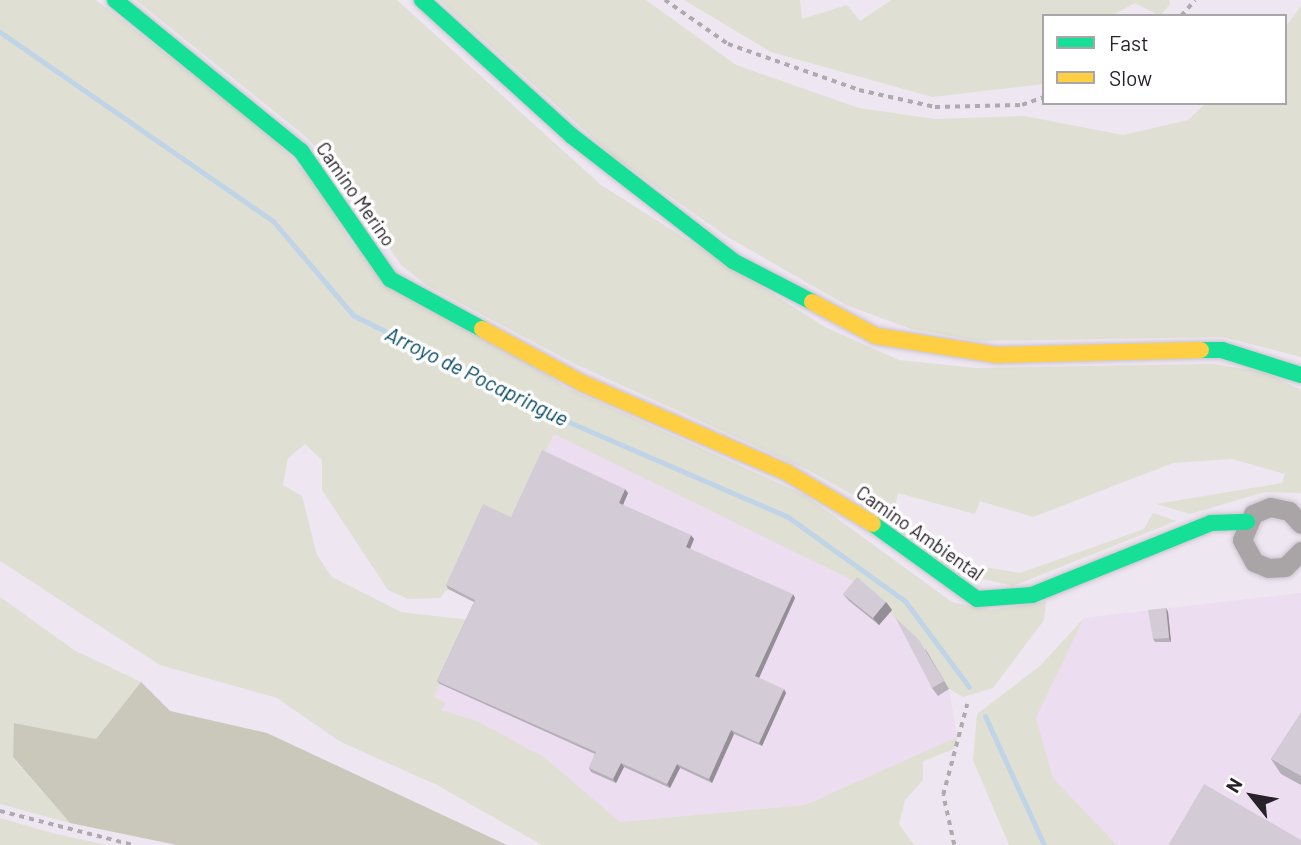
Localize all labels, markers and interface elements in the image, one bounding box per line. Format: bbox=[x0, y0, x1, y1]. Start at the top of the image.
legend bbox=[1042, 14, 1287, 105]
text: Fast bbox=[1109, 30, 1149, 55]
text: Slow bbox=[1109, 65, 1152, 90]
street label: Camino Merino bbox=[312, 138, 400, 250]
water label: Arroyo de Pocapringue bbox=[382, 321, 572, 431]
street label: Camino Ambiental bbox=[852, 481, 988, 585]
north arrow bbox=[1217, 761, 1287, 831]
text: N bbox=[1220, 774, 1247, 796]

